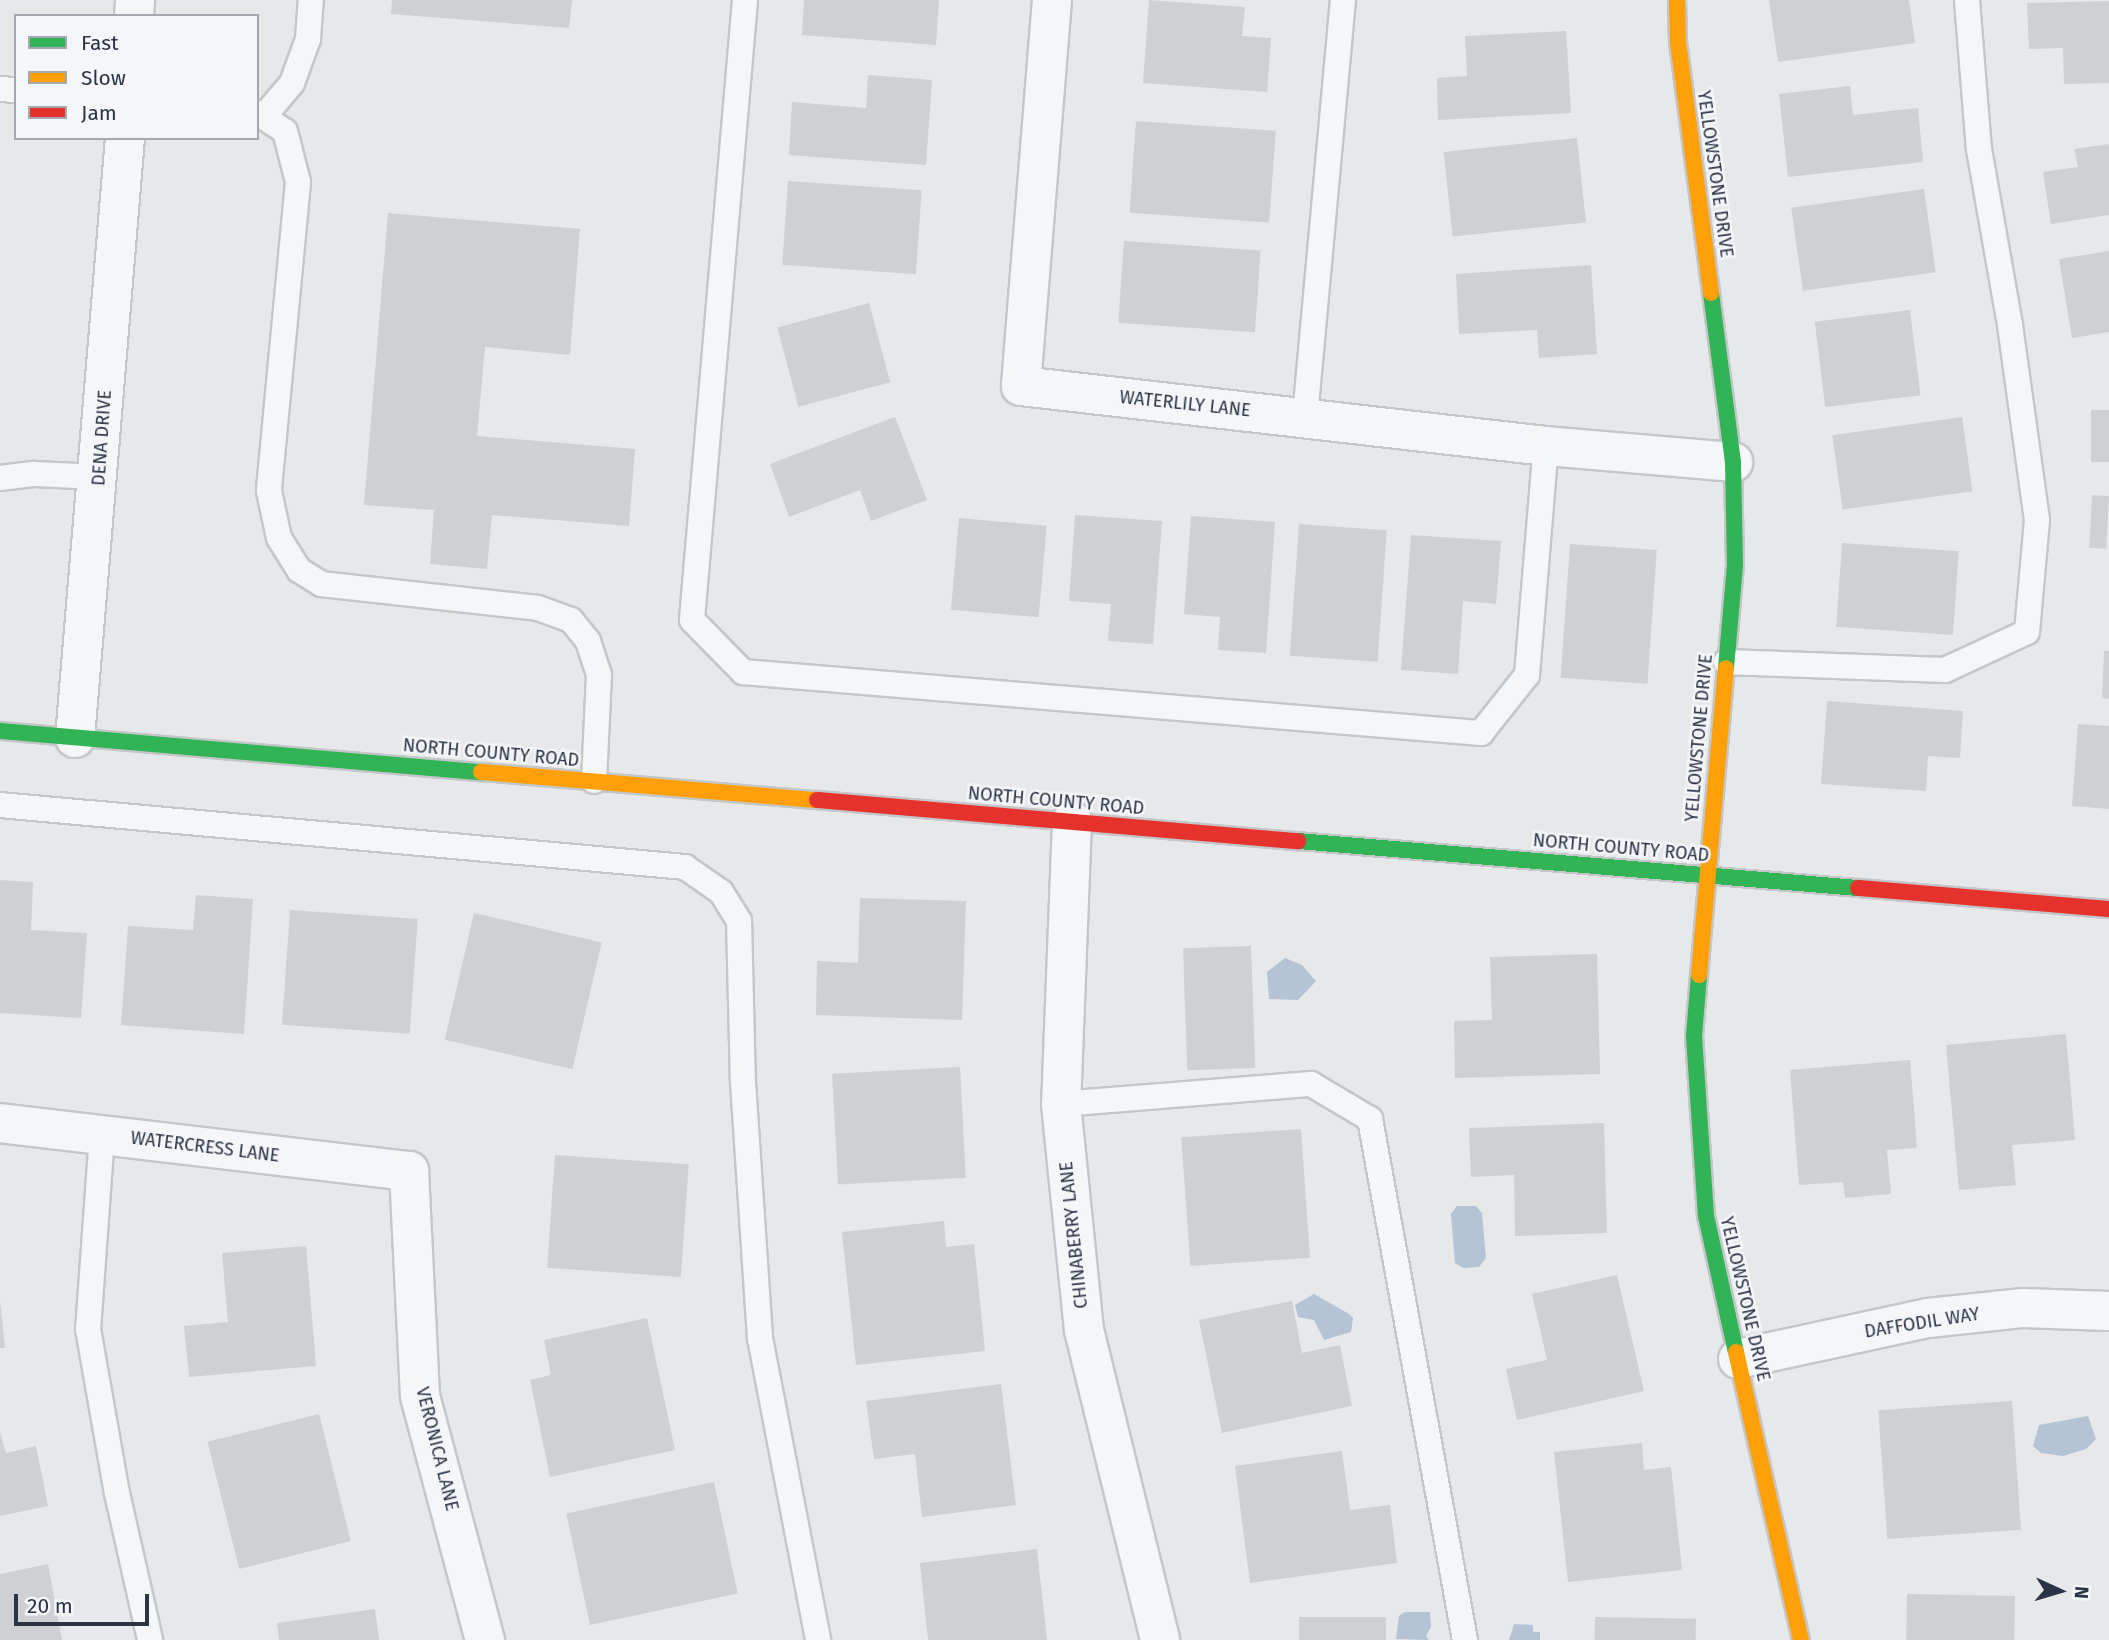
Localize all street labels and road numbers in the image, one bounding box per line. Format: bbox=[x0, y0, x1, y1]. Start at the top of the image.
street label: YELLOWSTONE DRIVE bbox=[1693, 89, 1737, 259]
street label: WATERLILY LANE bbox=[1118, 386, 1252, 422]
street label: DENA DRIVE bbox=[88, 389, 116, 487]
street label: YELLOWSTONE DRIVE bbox=[1681, 653, 1717, 823]
street label: NORTH COUNTY ROAD bbox=[402, 735, 580, 771]
street label: NORTH COUNTY ROAD bbox=[967, 783, 1145, 819]
street label: NORTH COUNTY ROAD bbox=[1532, 830, 1710, 866]
street label: WATERCRESS LANE bbox=[129, 1127, 281, 1167]
street label: CHINABERRY LANE bbox=[1056, 1160, 1092, 1310]
street label: YELLOWSTONE DRIVE bbox=[1716, 1214, 1774, 1384]
street label: DAFFODIL WAY bbox=[1863, 1303, 1981, 1343]
street label: VERONICA LANE bbox=[411, 1385, 463, 1513]

